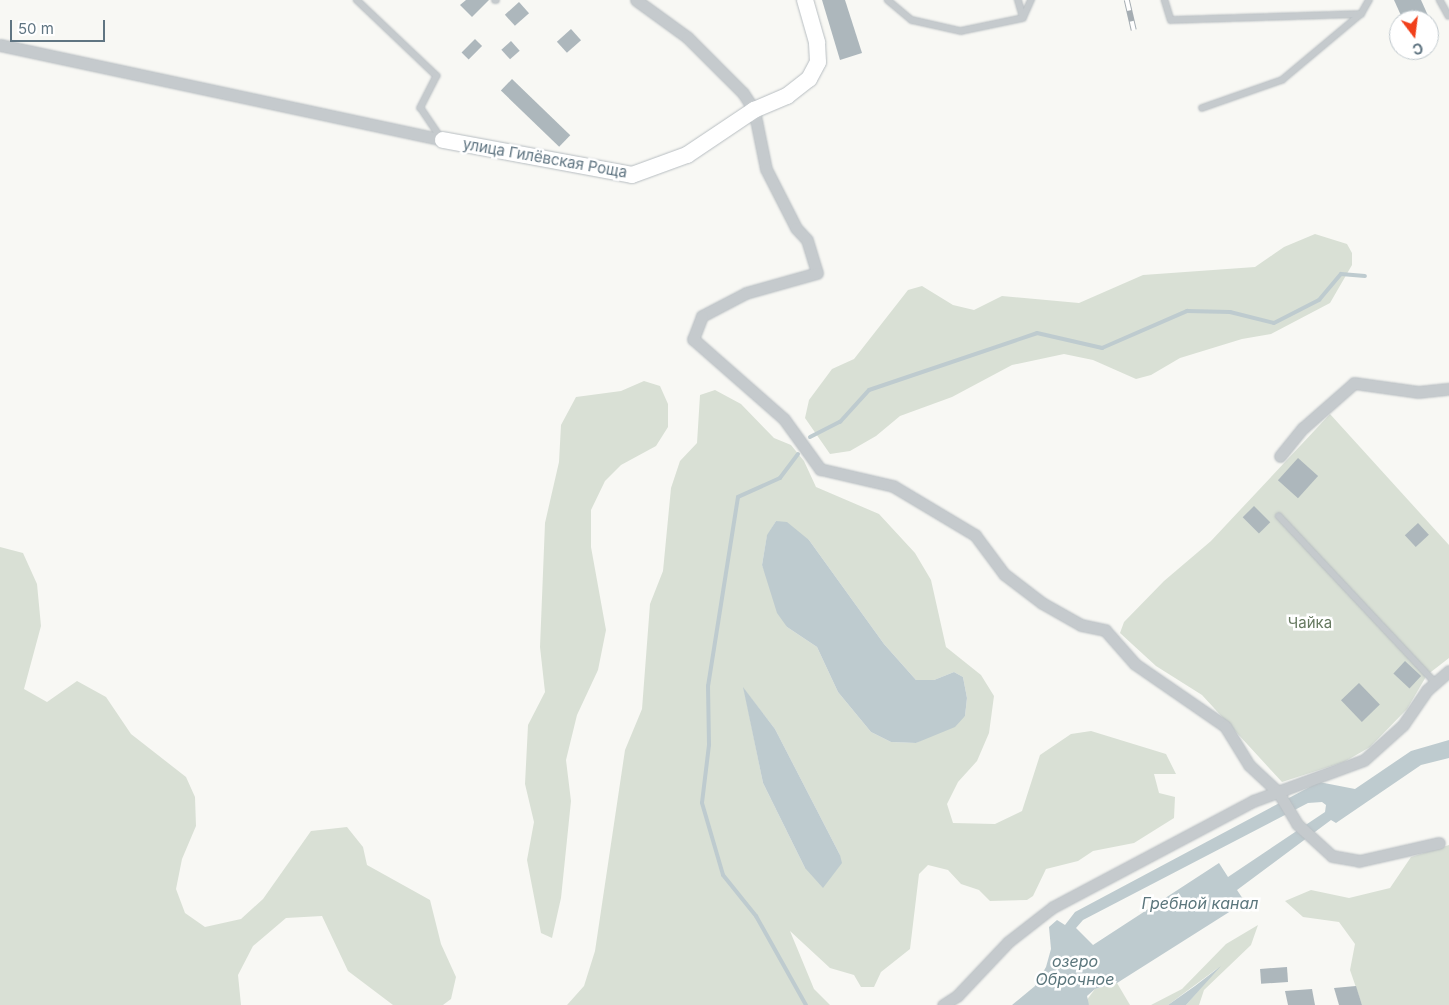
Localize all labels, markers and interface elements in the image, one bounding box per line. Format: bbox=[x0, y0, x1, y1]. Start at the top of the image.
scale bar bbox=[12, 10, 108, 42]
north arrow bbox=[1389, 10, 1439, 60]
text: 50 m bbox=[18, 19, 54, 38]
text: С bbox=[1411, 39, 1425, 59]
street label: улица Гилёвская Роща bbox=[461, 135, 629, 181]
park label: Чайка bbox=[1288, 614, 1332, 632]
water label: Гребной канал bbox=[1142, 893, 1258, 913]
water label: озеро Оброчное bbox=[1036, 951, 1114, 989]

